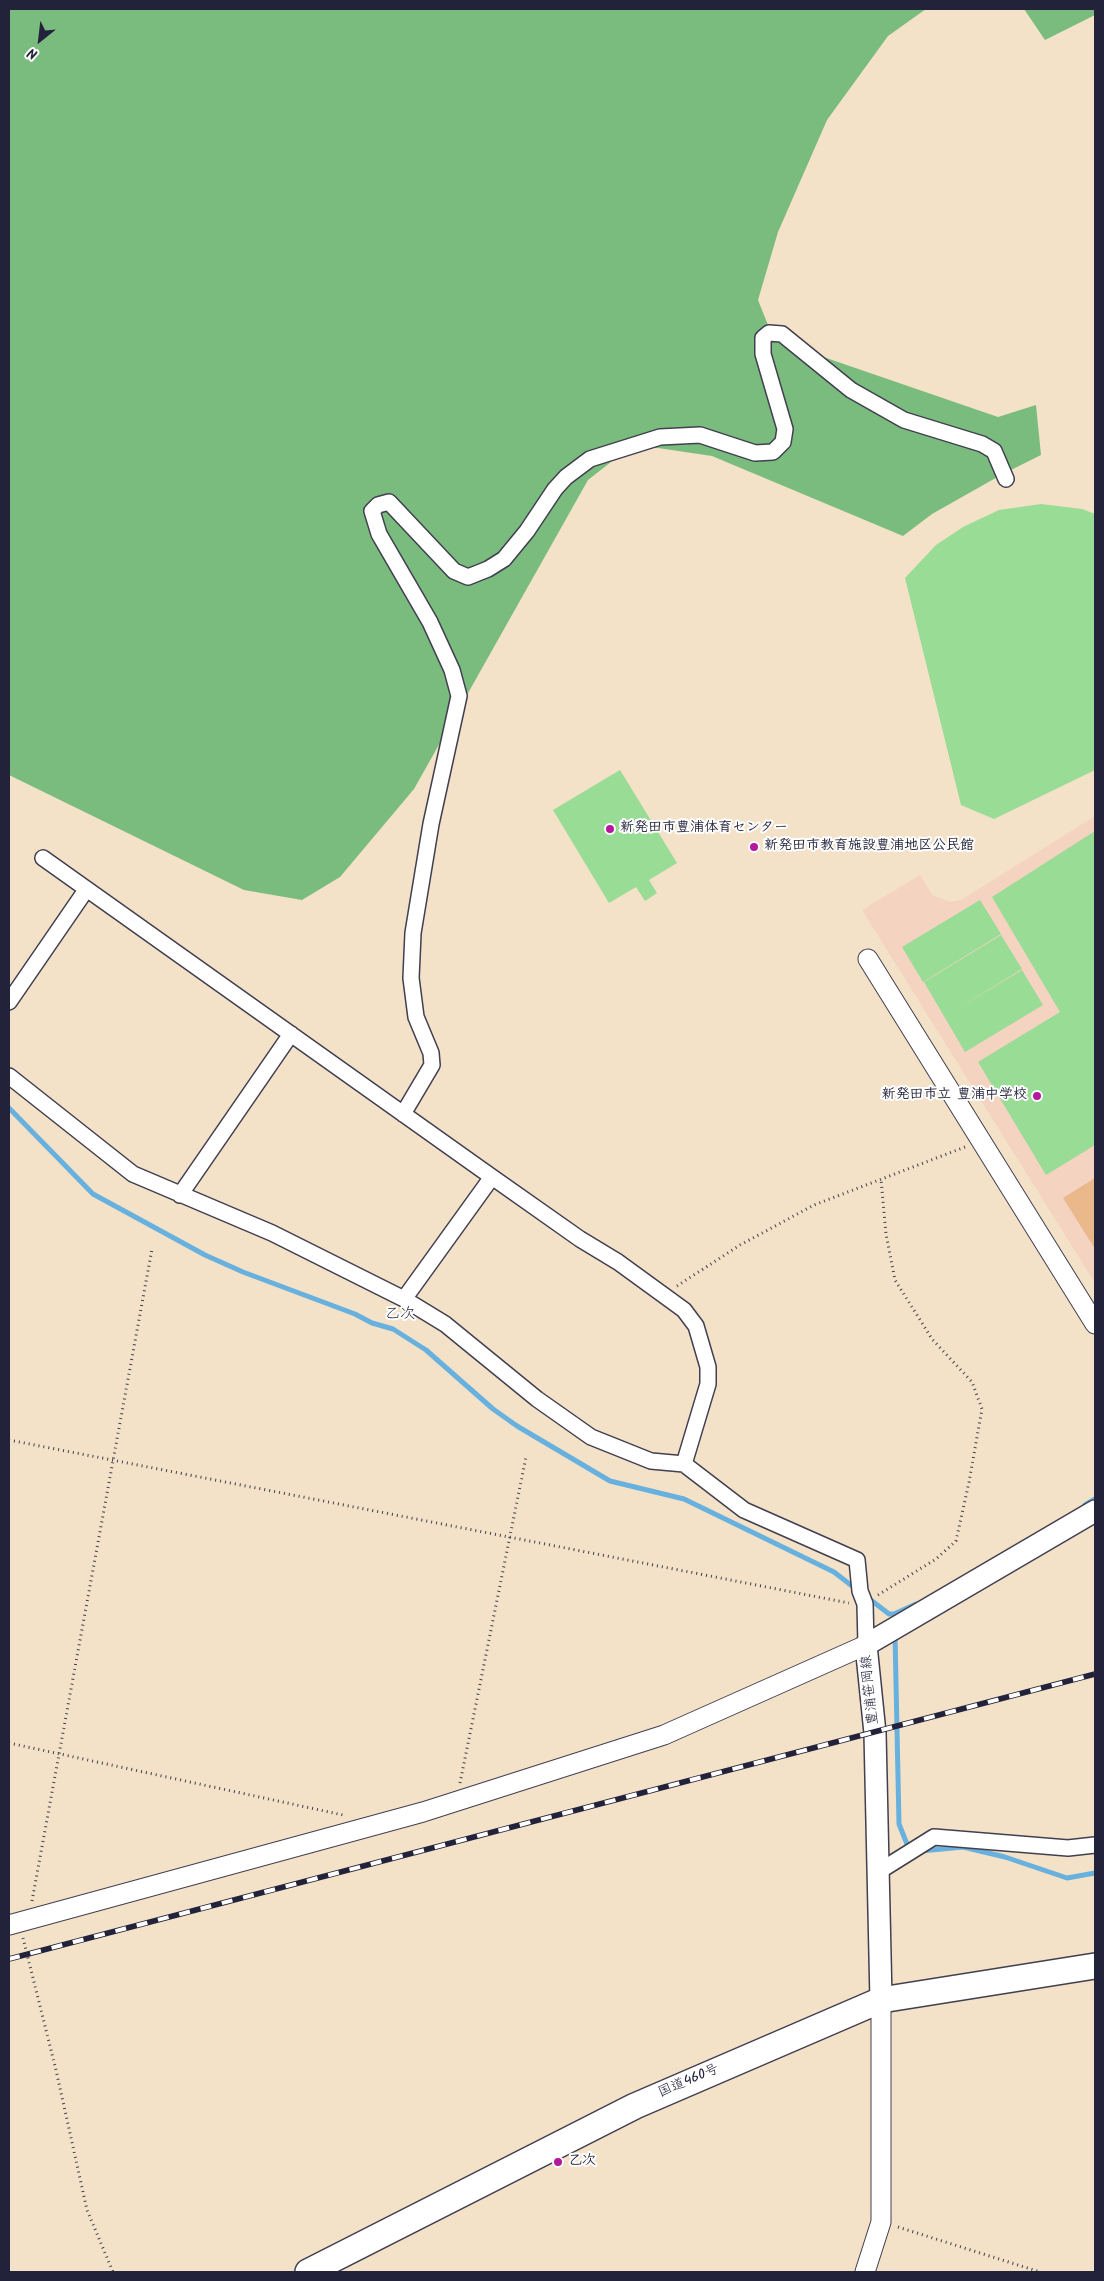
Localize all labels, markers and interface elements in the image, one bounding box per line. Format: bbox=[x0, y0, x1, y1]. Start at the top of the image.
north arrow bbox=[15, 15, 65, 65]
text: N bbox=[24, 41, 42, 65]
place label: 新発田市豊浦体育センター bbox=[620, 821, 788, 837]
marker: 新発田市豊浦体育センター bbox=[604, 823, 616, 835]
place label: 新発田市教育施設豊浦地区公民館 bbox=[764, 839, 974, 855]
marker: 新発田市教育施設豊浦地区公民館 bbox=[748, 841, 760, 853]
place label: 新発田市立 豊浦中学校 bbox=[882, 1088, 1027, 1104]
marker: 新発田市立 豊浦中学校 bbox=[1031, 1090, 1043, 1102]
district label: 乙次 bbox=[385, 1306, 415, 1324]
street label: 豊浦笹岡線 bbox=[859, 1654, 883, 1726]
street label: 国道460号 bbox=[656, 2062, 722, 2102]
place label: 乙次 bbox=[568, 2154, 596, 2170]
marker: 乙次 bbox=[552, 2156, 564, 2168]

